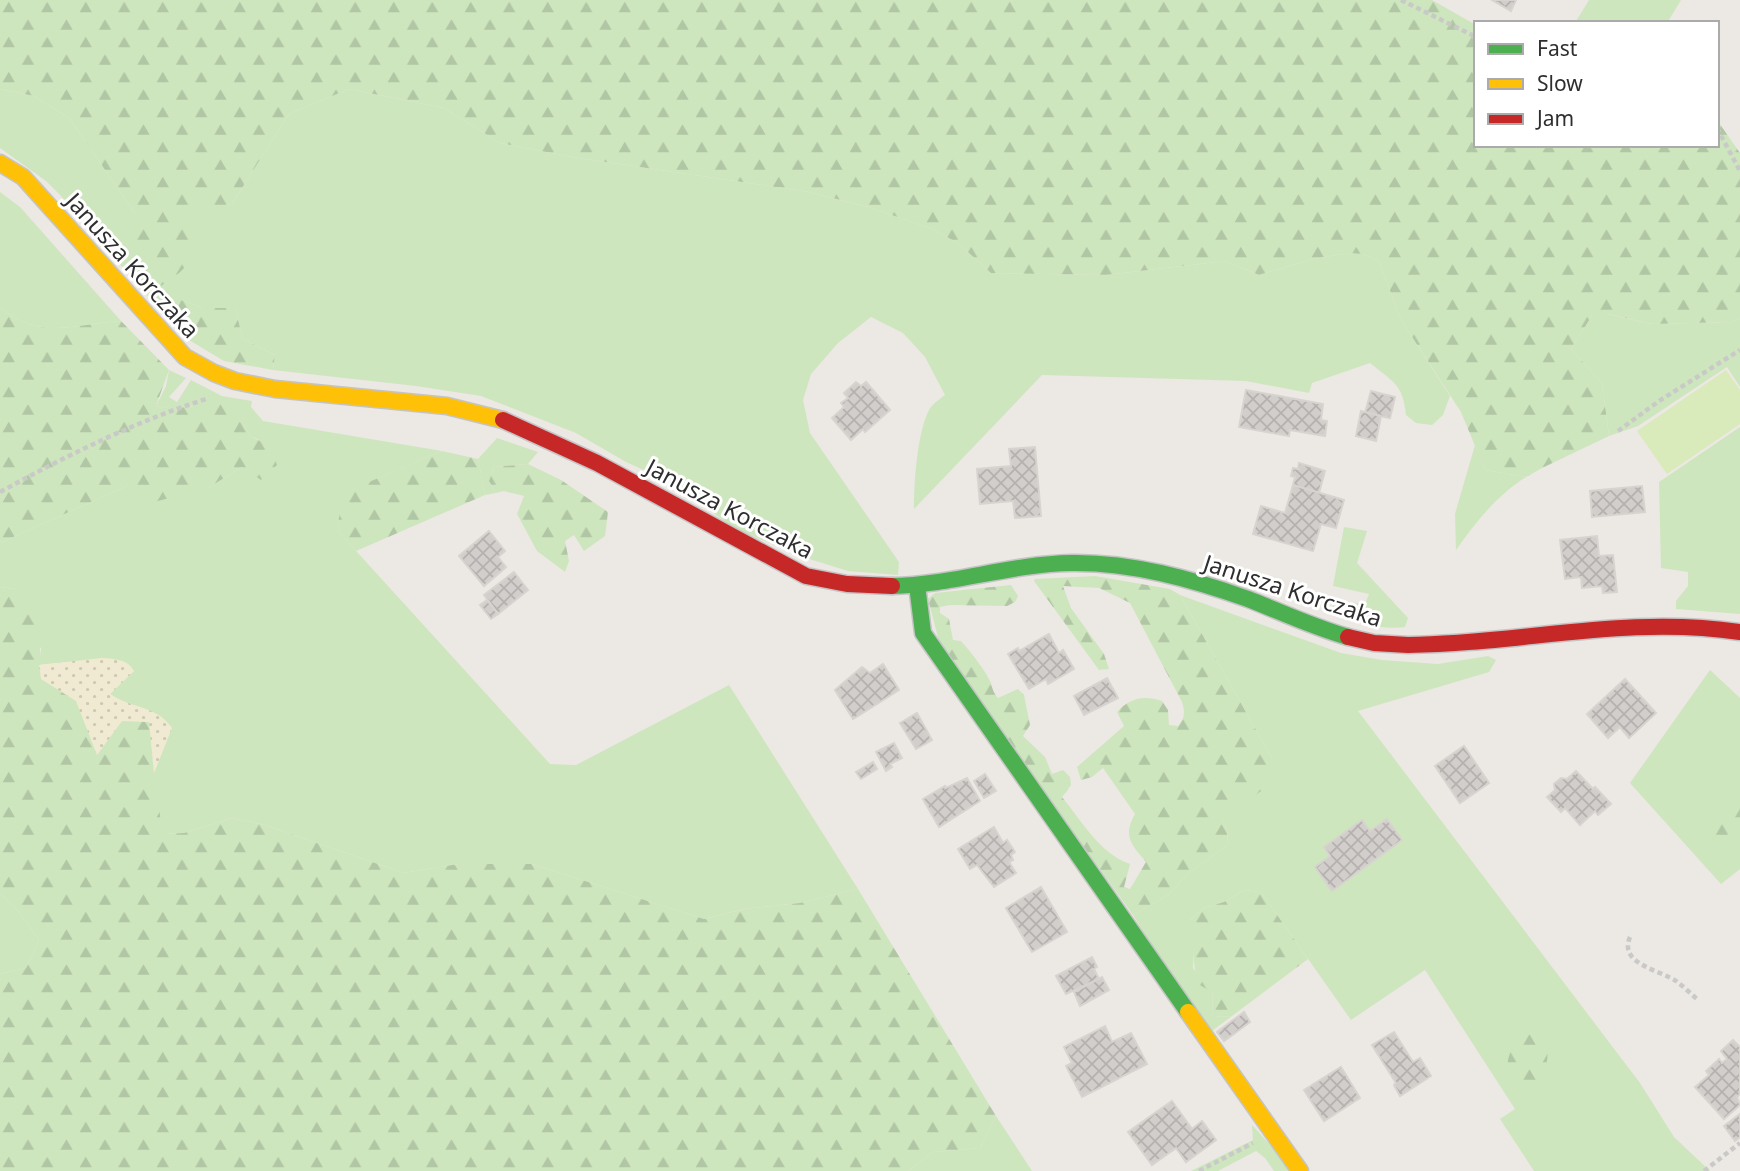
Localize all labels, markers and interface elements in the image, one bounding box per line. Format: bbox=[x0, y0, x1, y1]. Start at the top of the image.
legend bbox=[1474, 21, 1719, 147]
text: Fast bbox=[1537, 34, 1578, 62]
text: Slow bbox=[1537, 69, 1583, 97]
text: Jam bbox=[1535, 104, 1574, 132]
street label: Janusza Korczaka bbox=[58, 184, 207, 345]
street label: Janusza Korczaka bbox=[639, 449, 819, 566]
street label: Janusza Korczaka bbox=[1198, 546, 1386, 634]

